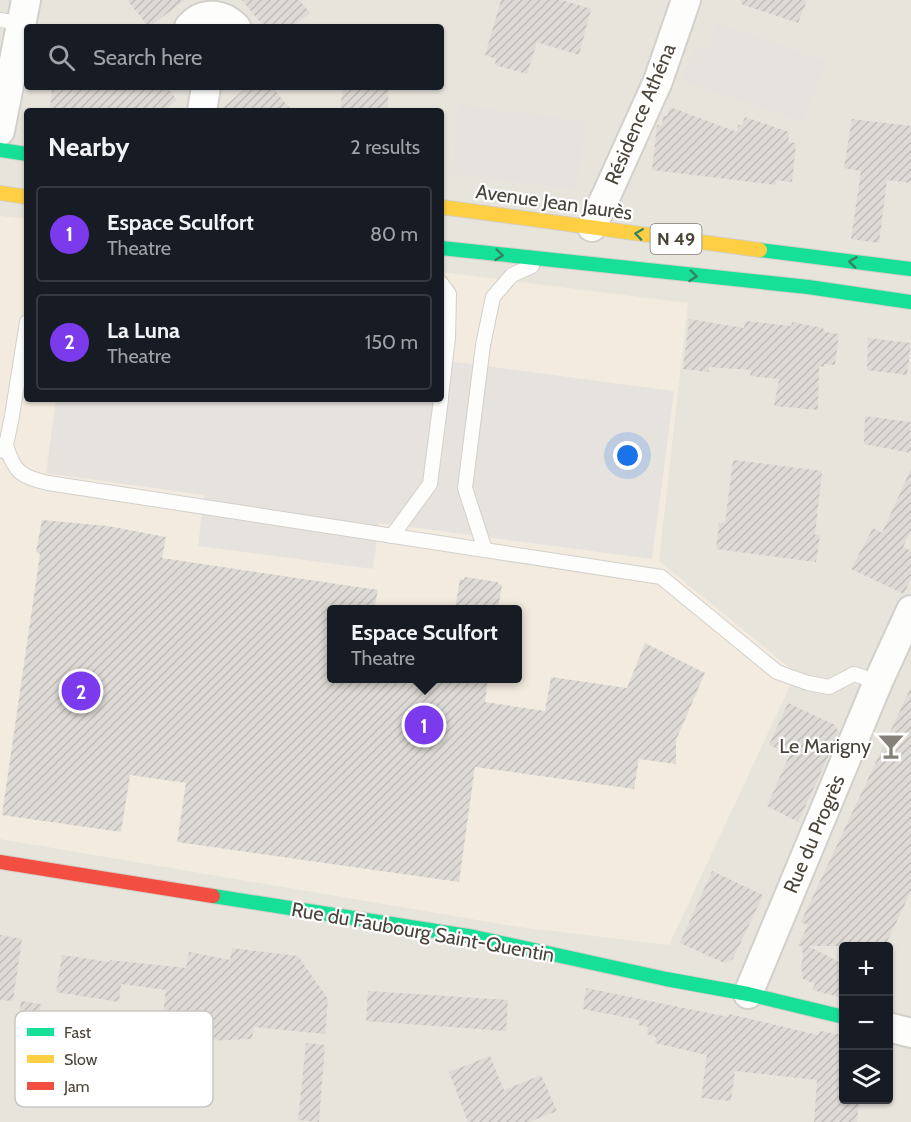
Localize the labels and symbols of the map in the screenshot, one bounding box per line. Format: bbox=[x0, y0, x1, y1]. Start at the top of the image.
street label: Résidence Athéna bbox=[599, 39, 681, 188]
street label: Avenue Jean Jaurès bbox=[474, 179, 634, 225]
road number: N 49 bbox=[650, 224, 702, 254]
one-way arrow bbox=[634, 228, 643, 240]
one-way arrow bbox=[495, 248, 504, 261]
one-way arrow bbox=[848, 256, 858, 269]
one-way arrow bbox=[688, 269, 698, 282]
your location bbox=[613, 441, 642, 470]
pin: 2 bbox=[62, 668, 100, 714]
pin: 1 bbox=[404, 702, 444, 748]
bar icon: Le Marigny bbox=[876, 731, 906, 761]
place label: Le Marigny bbox=[779, 734, 871, 758]
street label: Rue du Progrès bbox=[778, 771, 850, 897]
street label: Rue du Faubourg Saint-Quentin bbox=[290, 897, 556, 967]
legend bbox=[15, 1011, 213, 1107]
text: Fast bbox=[64, 1023, 92, 1042]
text: Slow bbox=[64, 1050, 98, 1069]
text: Jam bbox=[63, 1077, 90, 1096]

